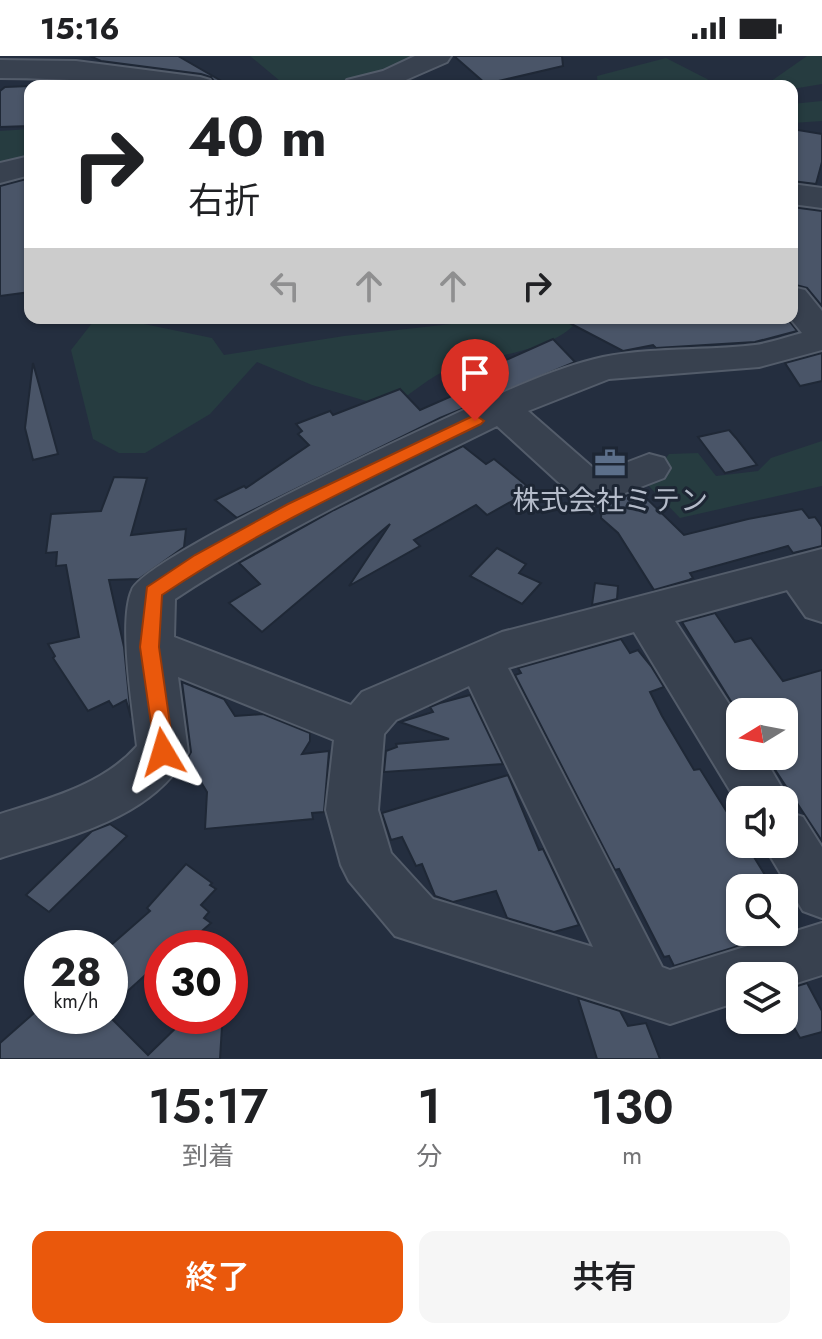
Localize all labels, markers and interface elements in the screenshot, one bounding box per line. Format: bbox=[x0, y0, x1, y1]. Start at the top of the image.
text: 15:16 bbox=[40, 7, 120, 50]
text: 40 m bbox=[188, 96, 327, 177]
icon: right bbox=[56, 112, 160, 216]
text: 右折 bbox=[188, 174, 260, 226]
icon: left bbox=[263, 264, 307, 308]
icon: ahead bbox=[347, 264, 391, 308]
icon: ahead bbox=[431, 264, 475, 308]
icon: right bbox=[515, 264, 559, 308]
pin bbox=[441, 339, 509, 421]
icon: arrive bbox=[453, 351, 497, 395]
office icon: 株式会社ミテン bbox=[593, 446, 627, 480]
place label: 株式会社ミテン bbox=[512, 480, 708, 521]
north arrow bbox=[726, 698, 798, 770]
map controls bbox=[726, 698, 798, 1034]
position arrow bbox=[121, 710, 205, 794]
button: sound bbox=[726, 786, 798, 858]
button: search bbox=[726, 874, 798, 946]
speed limit sign: 30 bbox=[144, 930, 248, 1034]
text: 28 bbox=[50, 943, 102, 1001]
button: layers bbox=[726, 962, 798, 1034]
text: km/h bbox=[53, 987, 99, 1016]
text: 15:17 bbox=[148, 1072, 268, 1141]
text: 1 bbox=[418, 1072, 441, 1141]
text: 130 bbox=[591, 1073, 674, 1142]
text: m bbox=[622, 1136, 642, 1174]
text: 到着 bbox=[182, 1137, 234, 1175]
text: 分 bbox=[416, 1137, 442, 1175]
button: 終了 bbox=[32, 1231, 403, 1323]
button: 共有 bbox=[419, 1231, 790, 1323]

